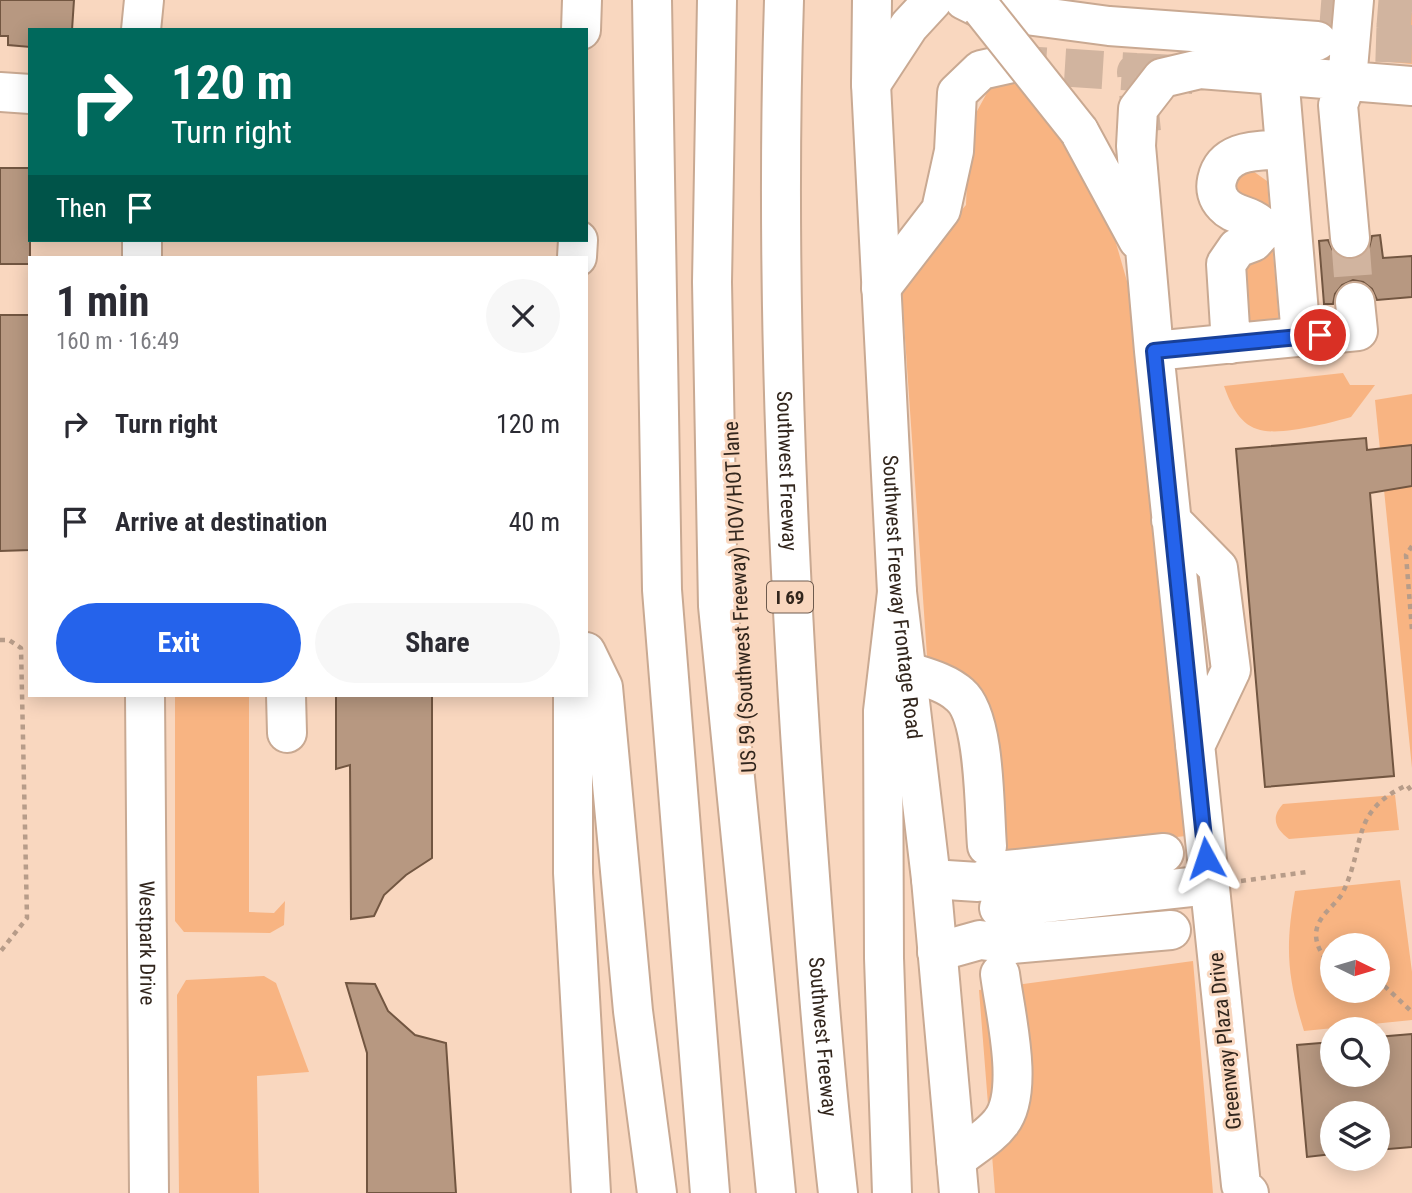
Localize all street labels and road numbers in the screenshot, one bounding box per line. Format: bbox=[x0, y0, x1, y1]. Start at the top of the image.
street label: Southwest Freeway bbox=[772, 391, 802, 552]
street label: US 59 (Southwest Freeway) HOV/HOT lane bbox=[719, 421, 761, 773]
street label: Southwest Freeway Frontage Road bbox=[878, 454, 926, 740]
road number: I 69 bbox=[767, 582, 813, 612]
street label: Westpark Drive bbox=[134, 881, 159, 1005]
street label: Greenway Plaza Drive bbox=[1204, 951, 1246, 1131]
street label: Southwest Freeway bbox=[804, 956, 842, 1118]

